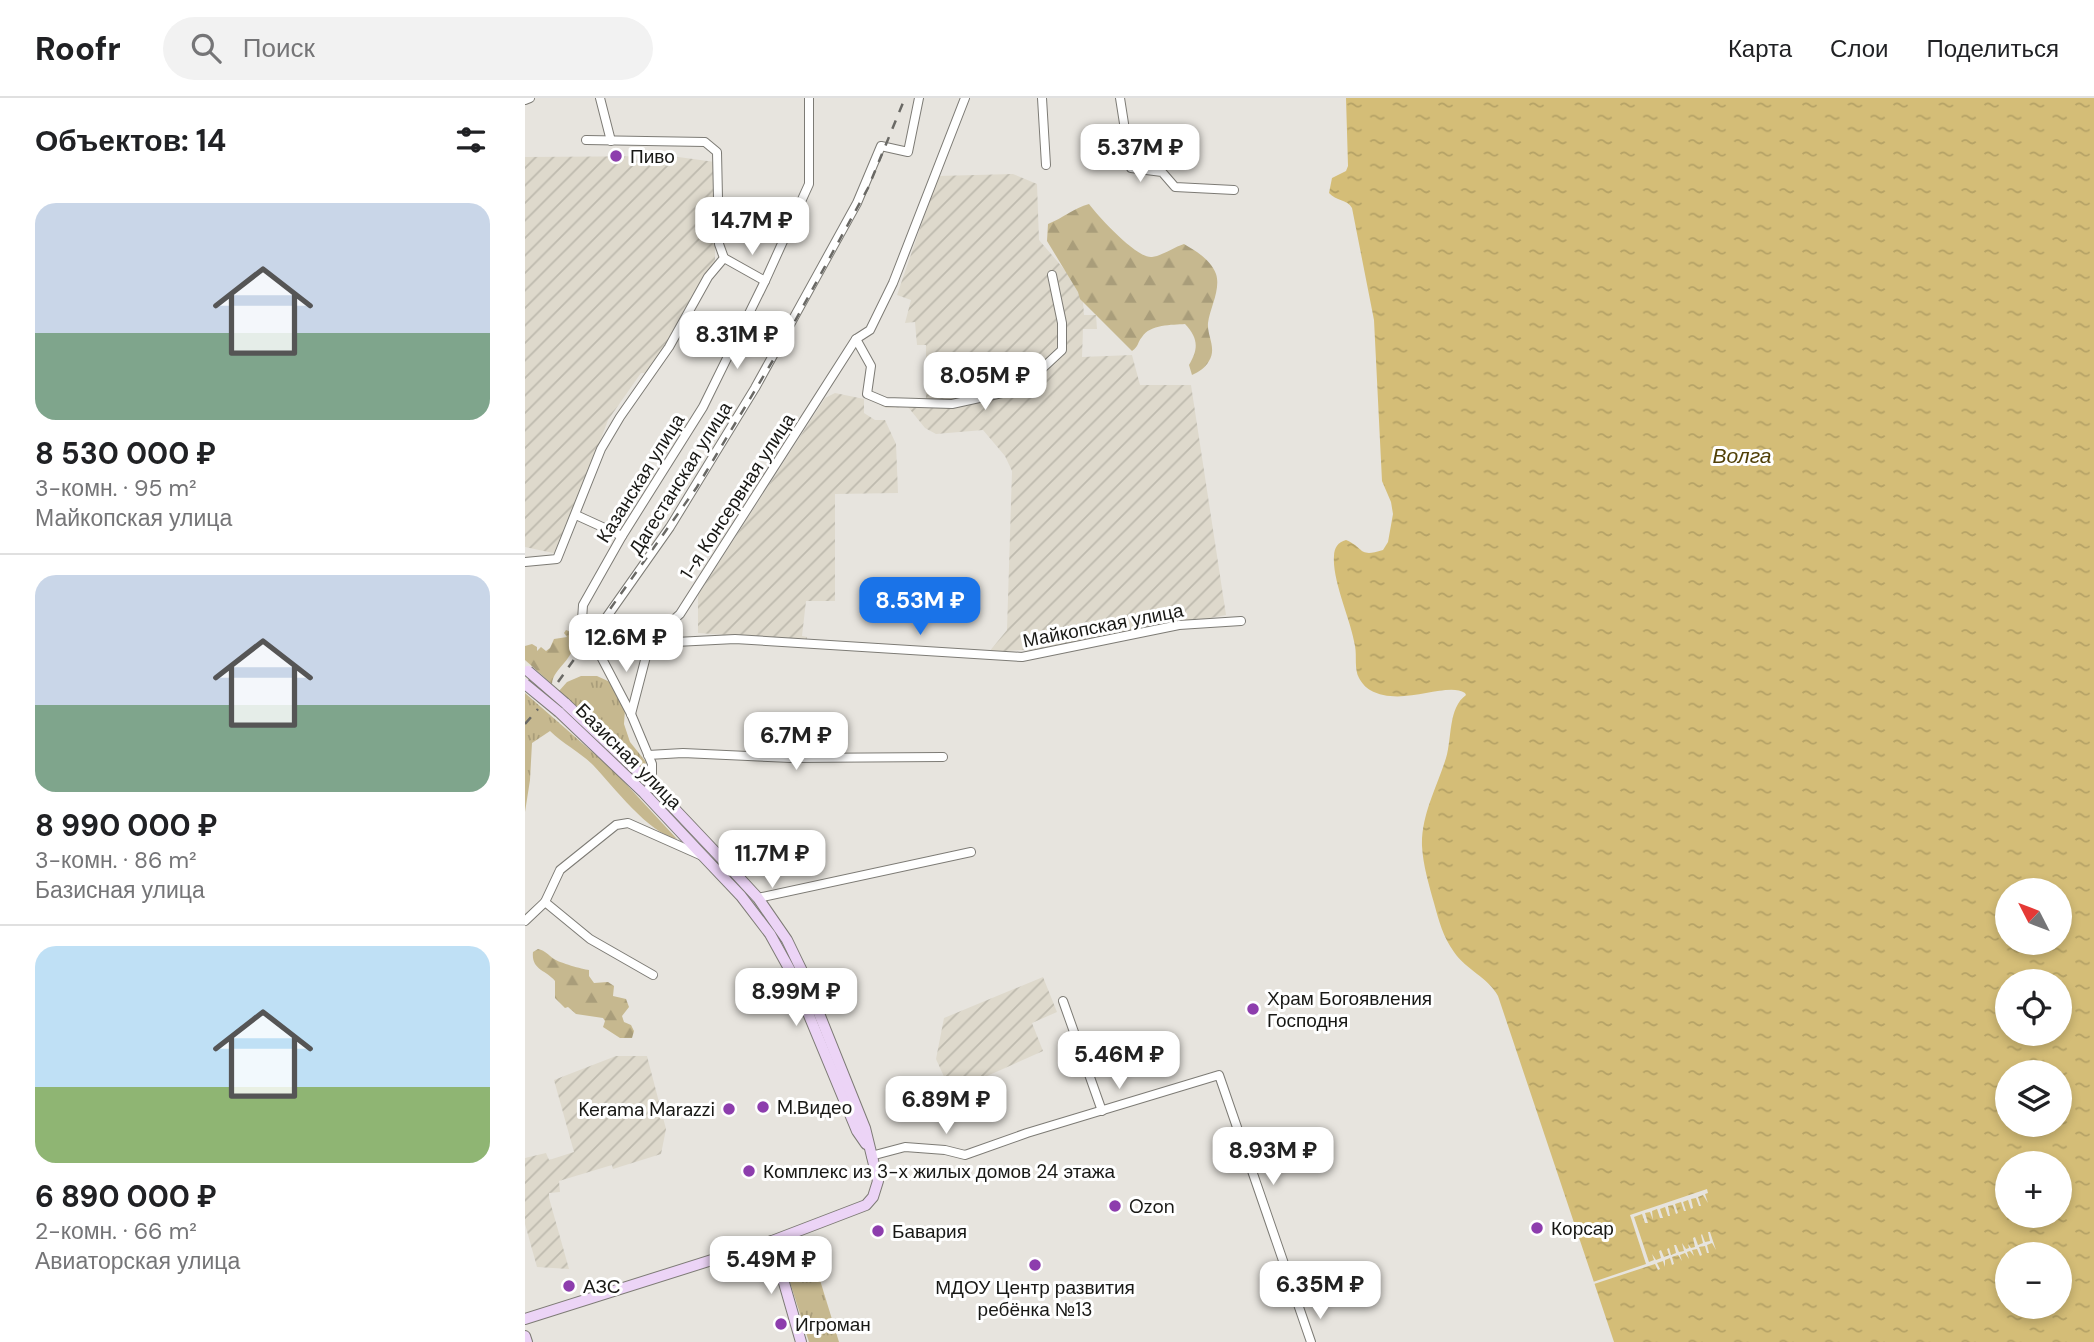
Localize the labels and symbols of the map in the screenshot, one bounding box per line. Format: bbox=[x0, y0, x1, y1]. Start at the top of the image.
pin: 5.37M ₽ bbox=[1075, 125, 1205, 184]
place label: Пиво bbox=[630, 144, 675, 169]
marker: Пиво bbox=[608, 148, 624, 164]
pin: 14.7M ₽ bbox=[687, 198, 817, 257]
pin: 8.31M ₽ bbox=[672, 312, 802, 371]
pin: 8.05M ₽ bbox=[920, 352, 1050, 412]
street label: Дагестанская улица bbox=[623, 397, 738, 559]
street label: 1-я Консервная улица bbox=[674, 408, 801, 584]
street label: Казанская улица bbox=[591, 409, 690, 547]
water label: Волга bbox=[1713, 442, 1771, 470]
pin: 8.53M ₽ bbox=[855, 578, 985, 637]
street label: Майкопская улица bbox=[1021, 598, 1186, 653]
pin: 12.6M ₽ bbox=[561, 614, 691, 674]
street label: Базисная улица bbox=[570, 698, 687, 815]
pin: 6.7M ₽ bbox=[739, 712, 853, 772]
pin: 11.7M ₽ bbox=[707, 830, 837, 890]
north arrow bbox=[1995, 878, 2072, 956]
pin: 8.99M ₽ bbox=[731, 968, 861, 1028]
place label: Храм Богоявления Господня bbox=[1267, 986, 1432, 1033]
marker: Храм Богоявления Господня bbox=[1245, 1001, 1261, 1017]
pin: 5.46M ₽ bbox=[1054, 1032, 1184, 1091]
pin: 6.89M ₽ bbox=[881, 1076, 1011, 1136]
place label: M.Видео bbox=[777, 1095, 852, 1120]
place label: Kerama Marazzi bbox=[578, 1097, 715, 1122]
marker: M.Видео bbox=[755, 1099, 771, 1115]
marker: Kerama Marazzi bbox=[721, 1101, 737, 1117]
pin: 8.93M ₽ bbox=[1208, 1128, 1338, 1187]
place label: Комплекс из 3-х жилых домов 24 этажа bbox=[763, 1159, 1115, 1184]
marker: Комплекс из 3-х жилых домов 24 этажа bbox=[741, 1163, 757, 1179]
place label: Ozon bbox=[1129, 1194, 1175, 1219]
marker: Ozon bbox=[1107, 1198, 1123, 1214]
place label: Корсар bbox=[1551, 1216, 1614, 1241]
place label: Бавария bbox=[892, 1219, 967, 1244]
marker: Корсар bbox=[1529, 1220, 1545, 1236]
marker: Бавария bbox=[870, 1223, 886, 1239]
pin: 5.49M ₽ bbox=[706, 1236, 836, 1296]
marker: МДОУ Центр развития ребёнка №13 bbox=[1027, 1257, 1043, 1273]
pin: 6.35M ₽ bbox=[1255, 1262, 1385, 1321]
place label: АЗС bbox=[583, 1274, 620, 1299]
place label: МДОУ Центр развития ребёнка №13 bbox=[935, 1275, 1135, 1322]
marker: АЗС bbox=[561, 1278, 577, 1294]
place label: Игроман bbox=[795, 1312, 871, 1337]
marker: Игроман bbox=[773, 1316, 789, 1332]

